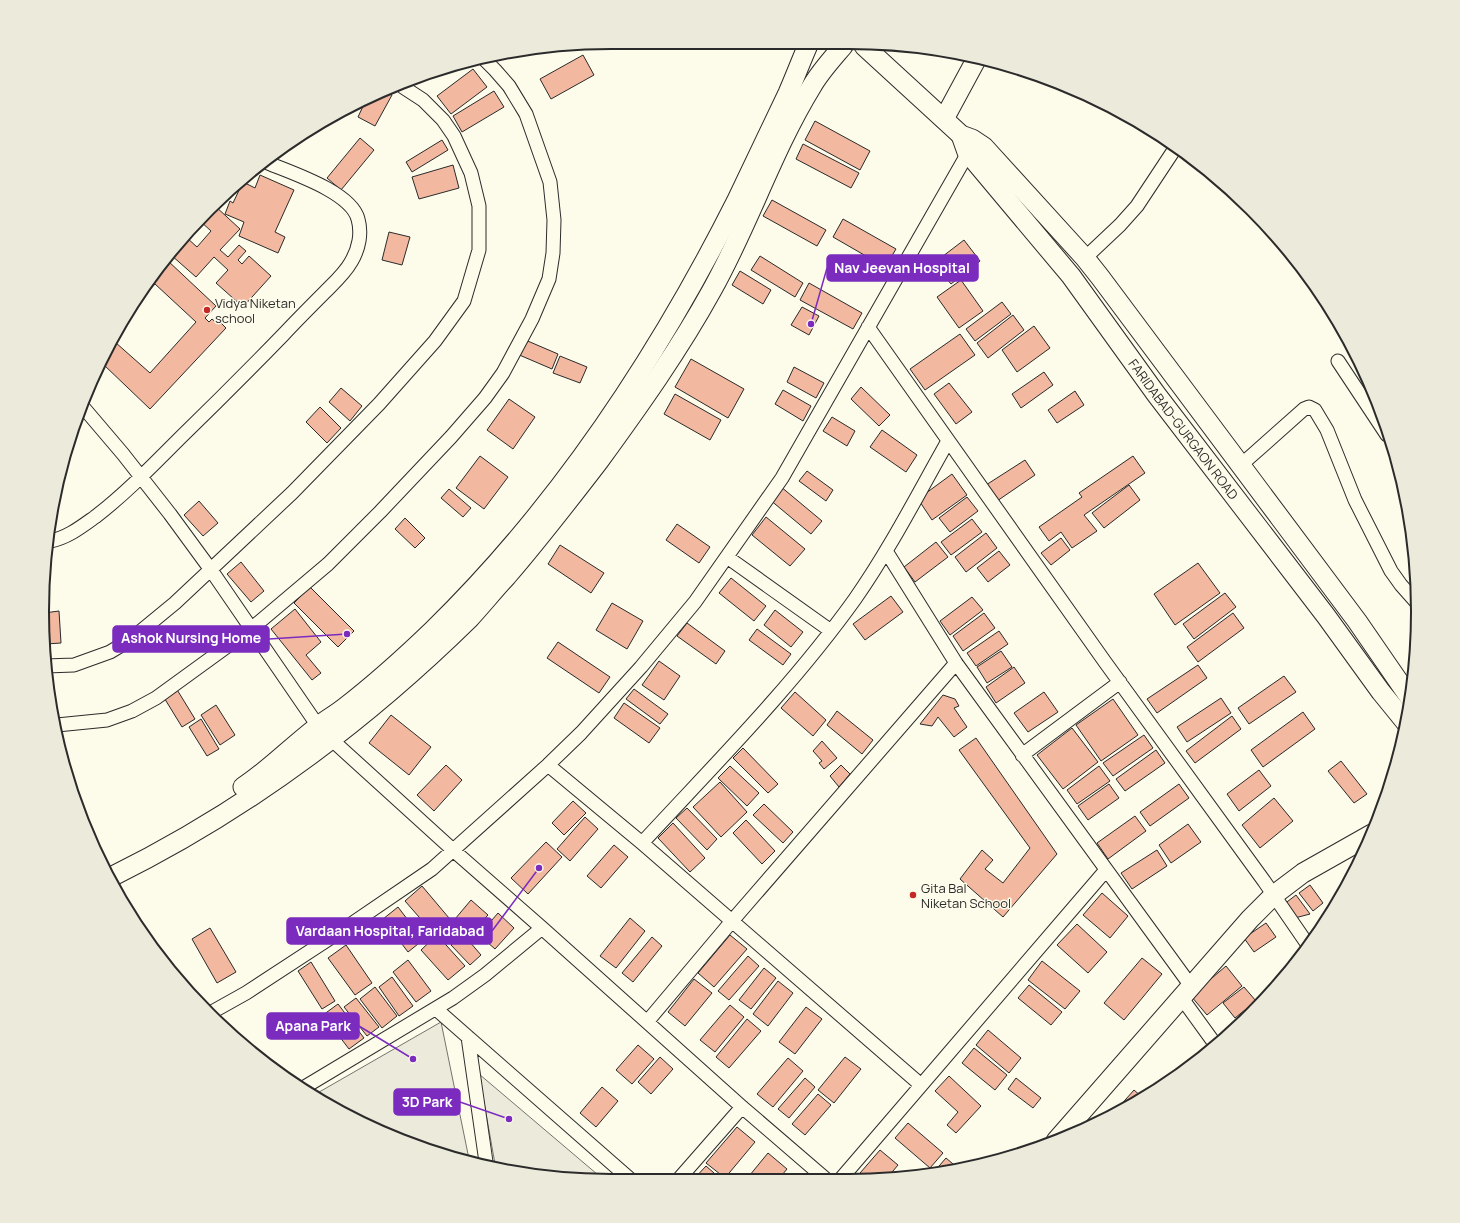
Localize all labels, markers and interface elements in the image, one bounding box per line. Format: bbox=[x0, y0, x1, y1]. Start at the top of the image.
callout: Nav Jeevan Hospital bbox=[827, 255, 978, 281]
text: Nav Jeevan Hospital bbox=[834, 258, 970, 277]
place label: Vidya Niketan school bbox=[215, 294, 296, 327]
marker: Vidya Niketan school bbox=[202, 305, 212, 315]
street label: FARIDABAD-GURGAON ROAD bbox=[1125, 355, 1243, 503]
callout: Ashok Nursing Home bbox=[113, 626, 269, 652]
text: Ashok Nursing Home bbox=[121, 628, 261, 647]
place label: Gita Bal Niketan School bbox=[921, 879, 1011, 912]
marker: Gita Bal Niketan School bbox=[908, 890, 918, 900]
callout: Vardaan Hospital, Faridabad bbox=[287, 918, 492, 944]
text: Vardaan Hospital, Faridabad bbox=[296, 921, 484, 940]
callout: Apana Park bbox=[267, 1013, 359, 1039]
text: Apana Park bbox=[275, 1016, 351, 1035]
callout: 3D Park bbox=[394, 1089, 460, 1115]
text: 3D Park bbox=[402, 1092, 453, 1111]

